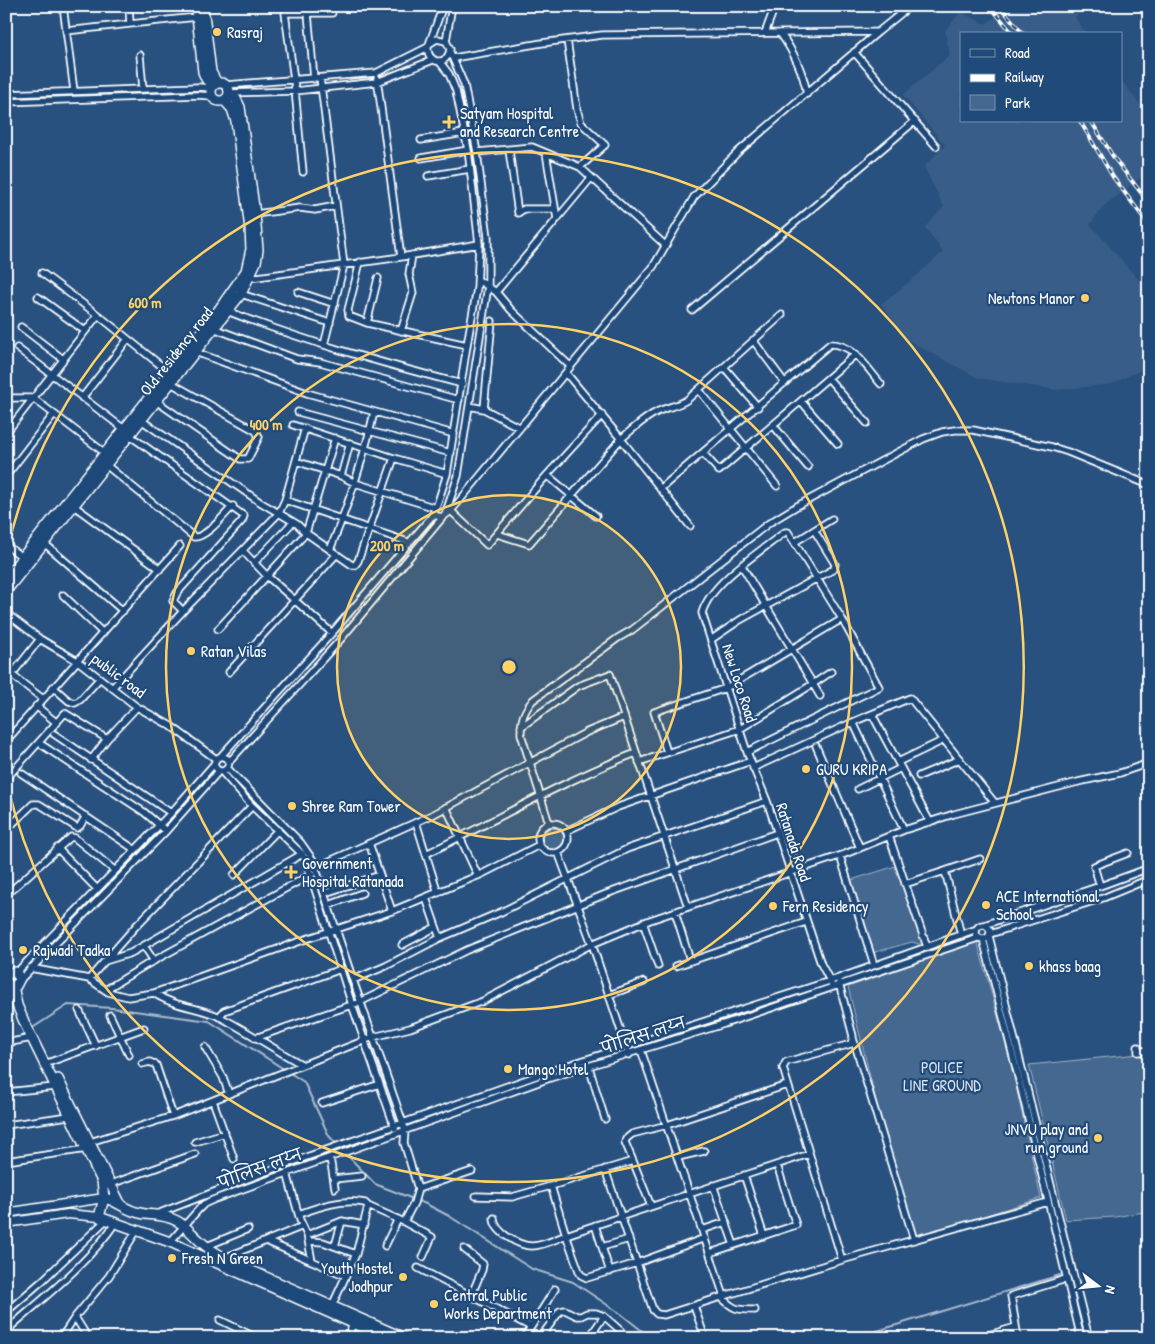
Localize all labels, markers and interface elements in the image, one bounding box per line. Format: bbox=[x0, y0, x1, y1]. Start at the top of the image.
place label: Rasraj bbox=[227, 21, 263, 43]
marker: Rasraj bbox=[211, 26, 223, 38]
legend bbox=[960, 32, 1122, 122]
text: Road bbox=[1005, 42, 1030, 63]
text: Railway bbox=[1005, 66, 1044, 87]
text: Park bbox=[1005, 92, 1030, 113]
place label: Satyam Hospital and Research Centre bbox=[460, 102, 580, 142]
marker: Satyam Hospital and Research Centre bbox=[442, 115, 456, 129]
place label: Newtons Manor bbox=[988, 287, 1075, 309]
text: 600 m bbox=[128, 292, 162, 313]
marker: Newtons Manor bbox=[1079, 292, 1091, 304]
street label: Old residency road bbox=[134, 302, 218, 400]
text: 400 m bbox=[250, 414, 282, 435]
text: 200 m bbox=[370, 535, 404, 556]
place label: Ratan Vilas bbox=[201, 640, 267, 662]
street label: New Loco Road bbox=[717, 641, 763, 725]
marker: Ratan Vilas bbox=[185, 645, 197, 657]
street label: public road bbox=[87, 647, 151, 703]
centre of rings bbox=[500, 658, 518, 676]
place label: GURU KRIPA bbox=[816, 758, 887, 780]
marker: GURU KRIPA bbox=[800, 763, 812, 775]
place label: Shree Ram Tower bbox=[302, 795, 401, 817]
marker: Shree Ram Tower bbox=[286, 800, 298, 812]
street label: Ratanada Road bbox=[771, 800, 817, 884]
place label: Government Hospital Ratanada bbox=[302, 852, 404, 892]
marker: Government Hospital Ratanada bbox=[284, 865, 298, 879]
place label: ACE International School bbox=[996, 885, 1100, 925]
place label: Fern Residency bbox=[782, 895, 869, 917]
marker: ACE International School bbox=[980, 899, 992, 911]
marker: Fern Residency bbox=[767, 900, 779, 912]
place label: Rajwadi Tadka bbox=[33, 939, 110, 961]
marker: Rajwadi Tadka bbox=[17, 944, 29, 956]
place label: khass baag bbox=[1039, 955, 1101, 977]
marker: khass baag bbox=[1023, 960, 1035, 972]
street label: पोलिस लय्न bbox=[597, 1011, 689, 1059]
park label: POLICE LINE GROUND bbox=[903, 1056, 981, 1096]
place label: Mango Hotel bbox=[518, 1058, 589, 1080]
marker: Mango Hotel bbox=[502, 1063, 514, 1075]
place label: JNVU play and run ground bbox=[1005, 1118, 1088, 1158]
marker: JNVU play and run ground bbox=[1092, 1132, 1104, 1144]
street label: पोलिस लय्न bbox=[214, 1142, 306, 1194]
place label: Fresh N Green bbox=[181, 1247, 263, 1269]
marker: Fresh N Green bbox=[166, 1252, 178, 1264]
place label: Youth Hostel Jodhpur bbox=[321, 1257, 394, 1297]
north arrow bbox=[1072, 1262, 1122, 1312]
marker: Youth Hostel Jodhpur bbox=[397, 1271, 409, 1283]
place label: Central Public Works Department bbox=[444, 1284, 552, 1324]
text: N bbox=[1101, 1284, 1121, 1296]
marker: Central Public Works Department bbox=[428, 1298, 440, 1310]

